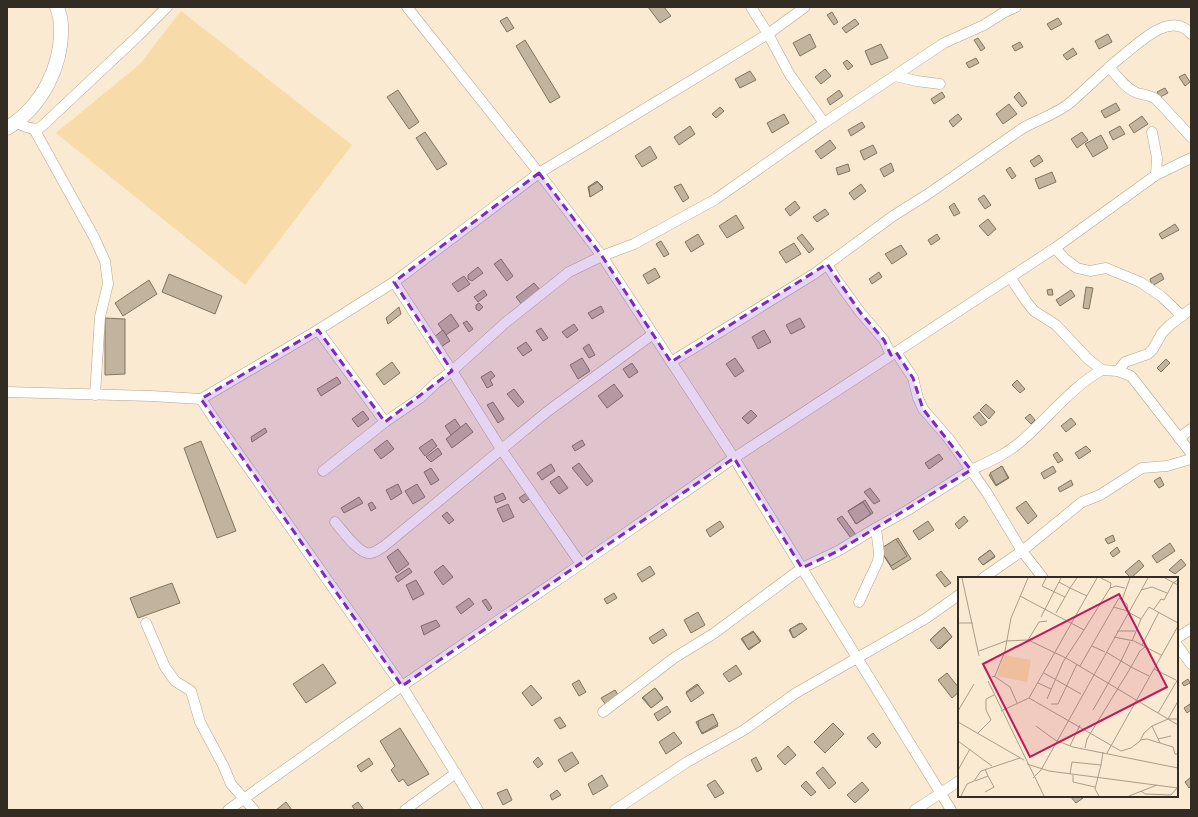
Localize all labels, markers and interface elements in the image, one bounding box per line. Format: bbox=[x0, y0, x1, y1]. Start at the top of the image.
inset map bbox=[958, 577, 1178, 797]

